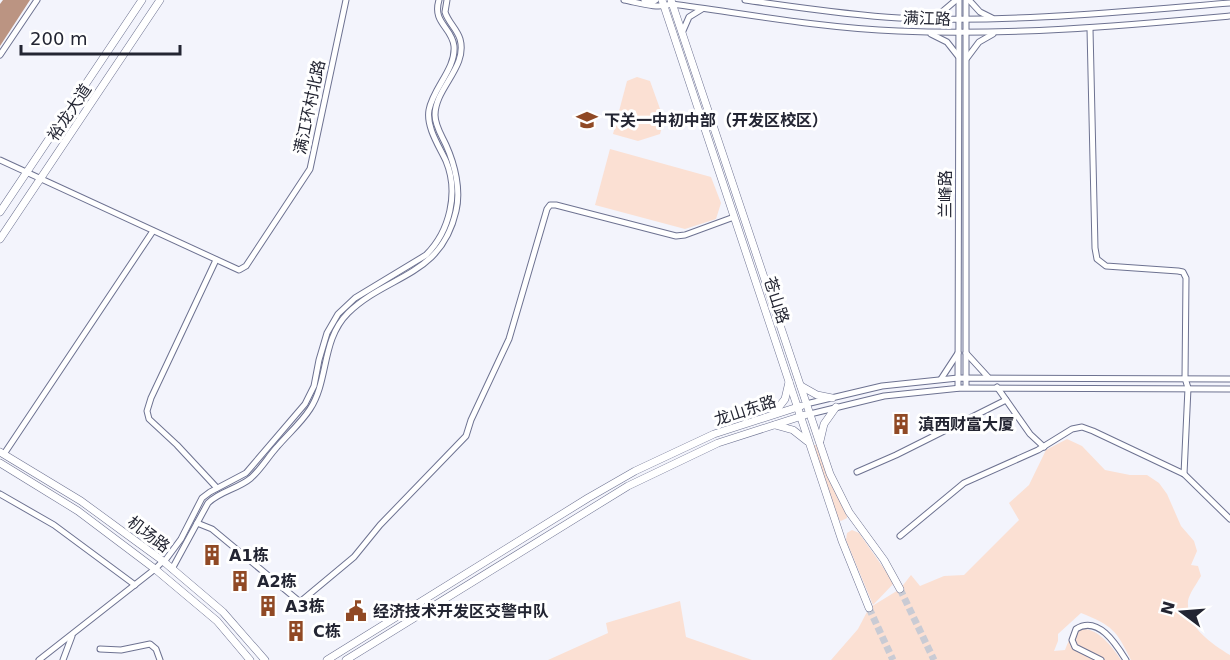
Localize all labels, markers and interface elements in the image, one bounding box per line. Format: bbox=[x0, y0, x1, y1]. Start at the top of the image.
street label: 满江路 bbox=[903, 8, 951, 29]
scale bar bbox=[21, 18, 180, 56]
text: 200 m bbox=[30, 28, 88, 49]
street label: 满江环村北路 bbox=[290, 58, 329, 156]
street label: 裕龙大道 bbox=[44, 80, 95, 144]
school or university icon: 下关一中初中部（开发区校区） bbox=[575, 108, 599, 132]
place label: 下关一中初中部（开发区校区） bbox=[604, 111, 828, 130]
street label: 兰峰路 bbox=[936, 170, 955, 218]
street label: 苍山路 bbox=[760, 274, 793, 326]
street label: 龙山东路 bbox=[712, 392, 779, 429]
building icon: 滇西财富大厦 bbox=[889, 412, 913, 436]
place label: 滇西财富大厦 bbox=[918, 415, 1014, 434]
street label: 机场路 bbox=[124, 512, 174, 556]
building icon: A1栋 bbox=[200, 543, 224, 567]
place label: A1栋 bbox=[229, 546, 269, 565]
building icon: A2栋 bbox=[228, 569, 252, 593]
place label: A2栋 bbox=[257, 572, 297, 591]
north arrow bbox=[1152, 582, 1212, 642]
building icon: A3栋 bbox=[256, 594, 280, 618]
place label: A3栋 bbox=[285, 597, 325, 616]
public building icon: 经济技术开发区交警中队 bbox=[344, 599, 368, 623]
text: N bbox=[1157, 599, 1179, 617]
place label: 经济技术开发区交警中队 bbox=[373, 602, 549, 621]
building icon: C栋 bbox=[284, 619, 308, 643]
place label: C栋 bbox=[313, 622, 341, 641]

